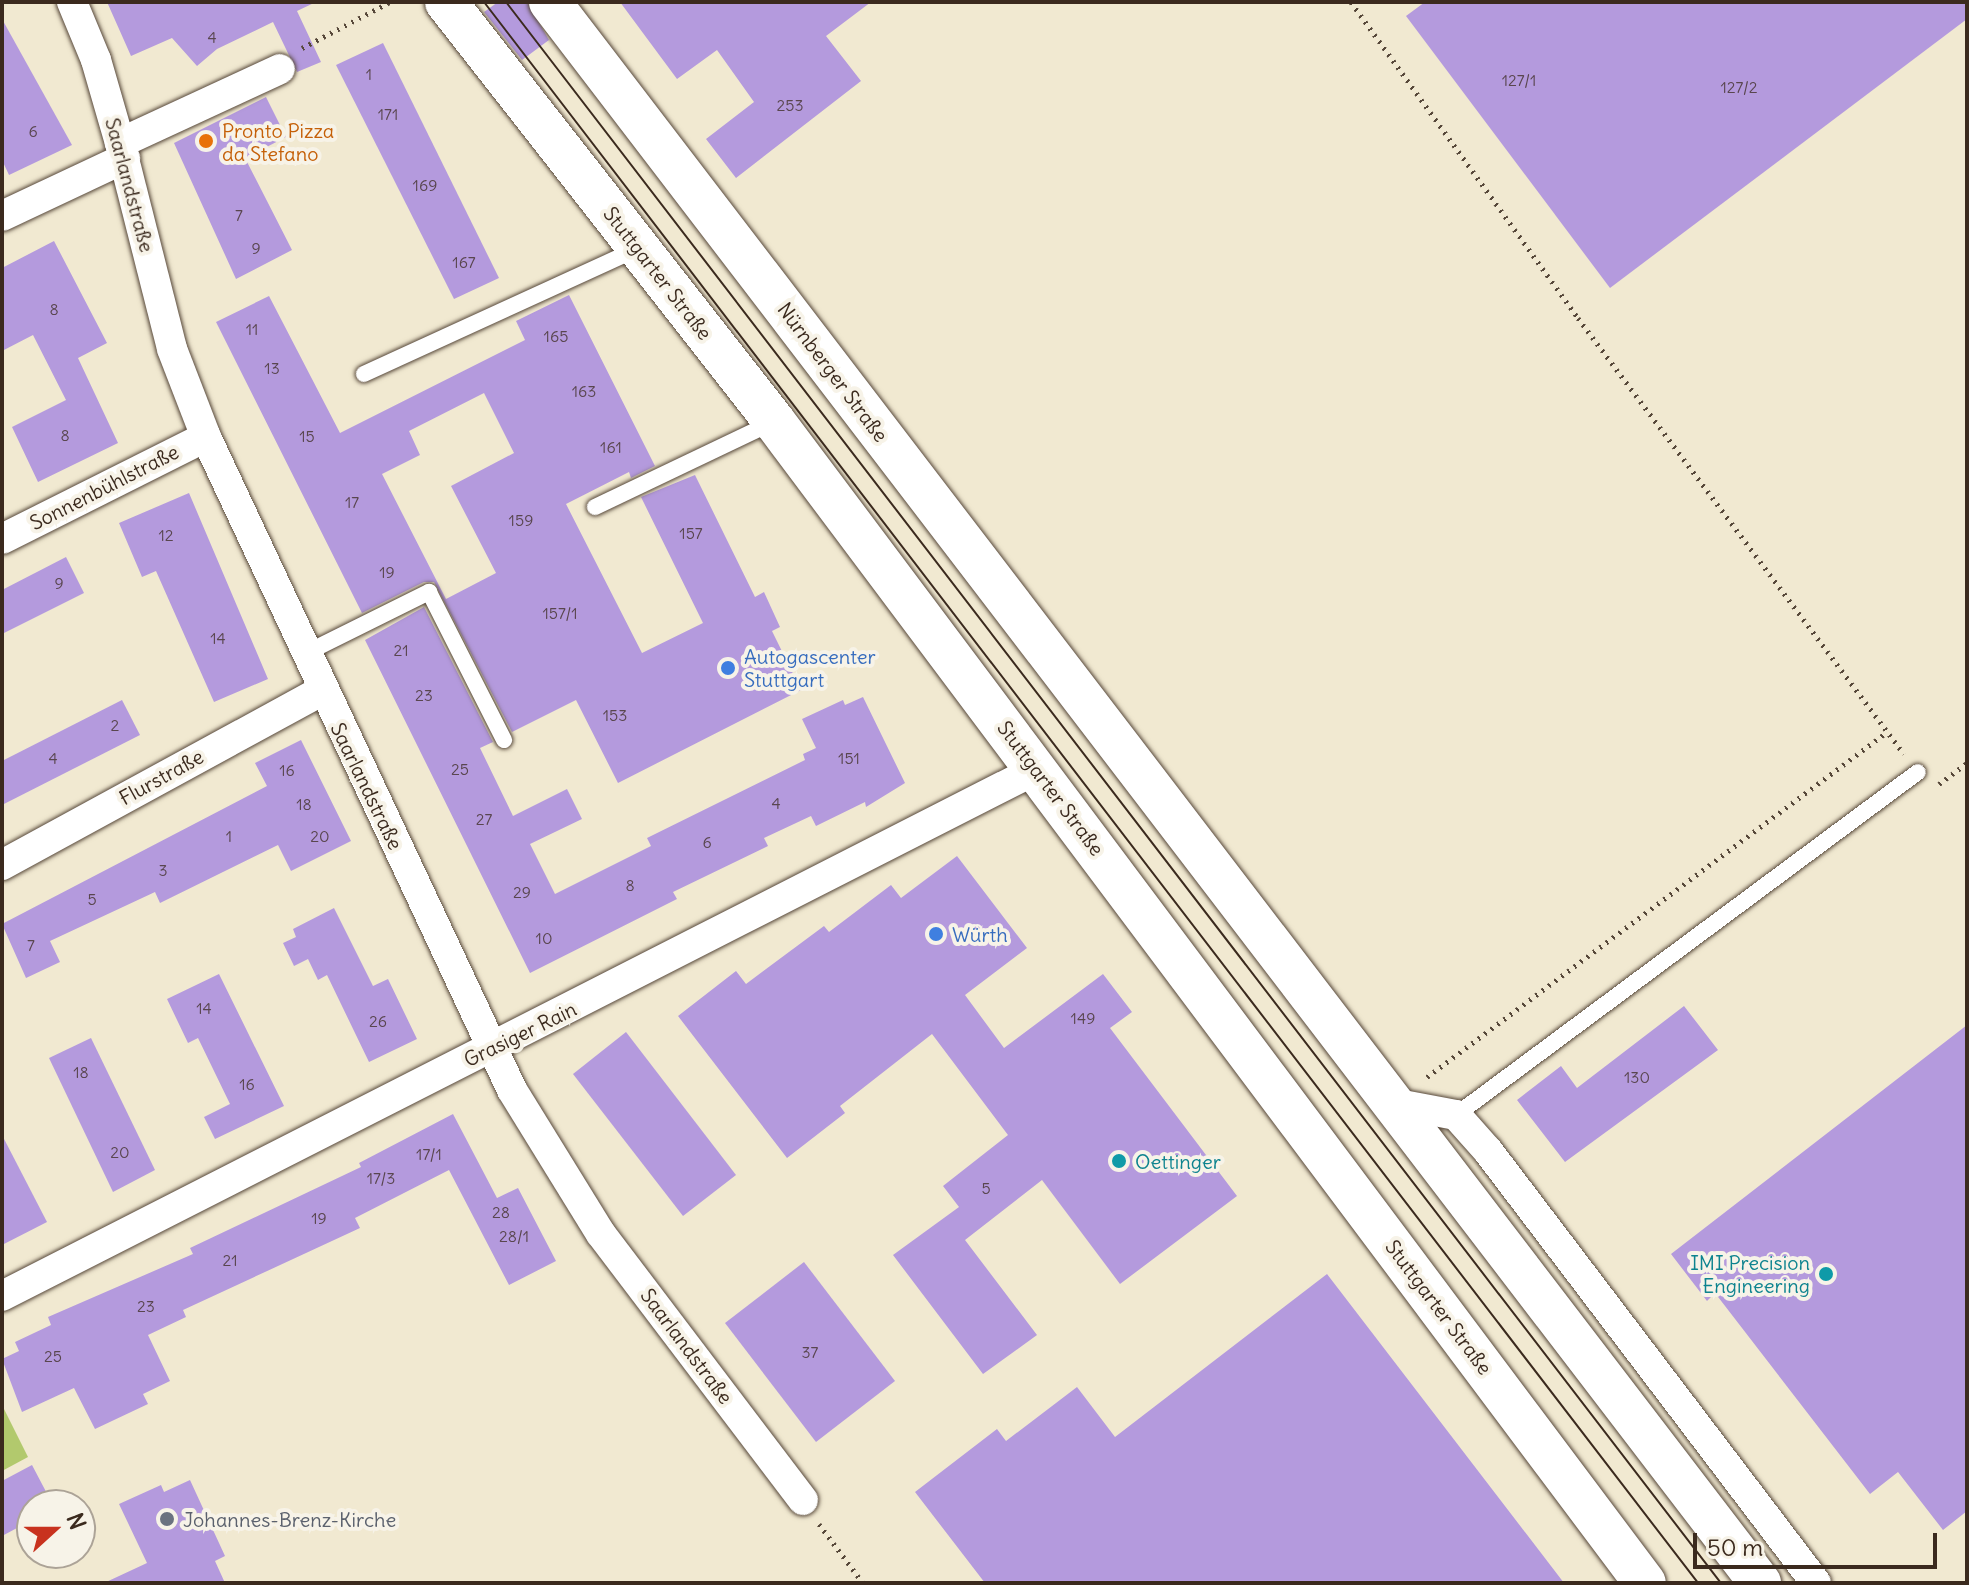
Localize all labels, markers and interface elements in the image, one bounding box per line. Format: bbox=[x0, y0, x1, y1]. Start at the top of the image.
house number: 4 bbox=[207, 27, 217, 47]
house number: 1 bbox=[366, 64, 372, 84]
house number: 127/1 bbox=[1502, 70, 1536, 90]
house number: 127/2 bbox=[1720, 77, 1758, 97]
house number: 253 bbox=[776, 95, 804, 115]
house number: 171 bbox=[378, 104, 398, 124]
street label: Saarlandstraße bbox=[101, 115, 159, 255]
place label: Pronto Pizza da Stefano bbox=[222, 118, 334, 165]
house number: 6 bbox=[28, 121, 38, 141]
marker: Pronto Pizza da Stefano bbox=[197, 132, 215, 150]
house number: 169 bbox=[413, 175, 437, 195]
street label: Stuttgarter Straße bbox=[599, 202, 717, 344]
house number: 7 bbox=[235, 205, 243, 225]
house number: 9 bbox=[251, 238, 261, 258]
house number: 167 bbox=[452, 252, 476, 272]
street label: Nürnberger Straße bbox=[773, 298, 893, 446]
house number: 8 bbox=[49, 299, 59, 319]
house number: 11 bbox=[246, 319, 258, 339]
house number: 165 bbox=[544, 326, 568, 346]
house number: 13 bbox=[264, 358, 280, 378]
house number: 163 bbox=[572, 381, 596, 401]
house number: 8 bbox=[60, 425, 70, 445]
house number: 15 bbox=[299, 426, 315, 446]
house number: 161 bbox=[600, 437, 622, 457]
street label: Sonnenbühlstraße bbox=[26, 439, 182, 535]
house number: 17 bbox=[345, 492, 359, 512]
house number: 159 bbox=[509, 510, 533, 530]
house number: 157 bbox=[679, 523, 703, 543]
house number: 12 bbox=[158, 525, 174, 545]
house number: 19 bbox=[379, 562, 395, 582]
house number: 9 bbox=[54, 573, 64, 593]
house number: 157/1 bbox=[542, 603, 578, 623]
house number: 14 bbox=[210, 628, 226, 648]
house number: 21 bbox=[393, 640, 409, 660]
place label: Autogascenter Stuttgart bbox=[744, 644, 876, 691]
marker: Autogascenter Stuttgart bbox=[719, 659, 737, 677]
house number: 23 bbox=[415, 685, 433, 705]
house number: 153 bbox=[603, 705, 627, 725]
house number: 2 bbox=[111, 715, 119, 735]
street label: Stuttgarter Straße bbox=[993, 716, 1109, 860]
street label: Saarlandstraße bbox=[326, 719, 408, 853]
street label: Flurstraße bbox=[115, 744, 207, 810]
house number: 4 bbox=[48, 748, 58, 768]
house number: 151 bbox=[838, 748, 860, 768]
house number: 25 bbox=[451, 759, 469, 779]
house number: 16 bbox=[279, 760, 295, 780]
house number: 4 bbox=[771, 793, 781, 813]
house number: 18 bbox=[296, 794, 312, 814]
house number: 27 bbox=[476, 809, 492, 829]
house number: 1 bbox=[226, 826, 232, 846]
house number: 20 bbox=[310, 826, 330, 846]
house number: 6 bbox=[702, 832, 712, 852]
house number: 3 bbox=[158, 860, 168, 880]
house number: 8 bbox=[625, 875, 635, 895]
house number: 29 bbox=[513, 882, 531, 902]
house number: 5 bbox=[87, 889, 97, 909]
place label: Würth bbox=[952, 922, 1008, 946]
marker: Würth bbox=[927, 925, 945, 943]
house number: 10 bbox=[536, 928, 552, 948]
house number: 7 bbox=[27, 935, 35, 955]
street label: Grasiger Rain bbox=[460, 996, 580, 1072]
house number: 14 bbox=[196, 998, 212, 1018]
house number: 149 bbox=[1071, 1008, 1095, 1028]
house number: 26 bbox=[369, 1011, 387, 1031]
house number: 18 bbox=[73, 1062, 89, 1082]
house number: 130 bbox=[1624, 1067, 1650, 1087]
house number: 16 bbox=[239, 1074, 255, 1094]
house number: 20 bbox=[110, 1142, 130, 1162]
house number: 17/1 bbox=[416, 1144, 442, 1164]
place label: Oettinger bbox=[1135, 1149, 1221, 1173]
marker: Oettinger bbox=[1110, 1152, 1128, 1170]
house number: 17/3 bbox=[367, 1168, 395, 1188]
house number: 5 bbox=[981, 1178, 991, 1198]
house number: 28 bbox=[492, 1202, 510, 1222]
house number: 19 bbox=[311, 1208, 327, 1228]
house number: 28/1 bbox=[499, 1226, 529, 1246]
street label: Stuttgarter Straße bbox=[1381, 1235, 1497, 1379]
house number: 21 bbox=[222, 1250, 238, 1270]
place label: IMI Precision Engineering bbox=[1690, 1250, 1810, 1297]
marker: IMI Precision Engineering bbox=[1817, 1265, 1835, 1283]
street label: Saarlandstraße bbox=[636, 1284, 738, 1408]
house number: 23 bbox=[137, 1296, 155, 1316]
house number: 37 bbox=[802, 1342, 818, 1362]
house number: 25 bbox=[44, 1346, 62, 1366]
north arrow bbox=[16, 1489, 96, 1569]
place label: Johannes-Brenz-Kirche bbox=[183, 1507, 396, 1531]
text: N bbox=[61, 1509, 92, 1533]
marker: Johannes-Brenz-Kirche bbox=[158, 1510, 176, 1528]
scale bar bbox=[1697, 1517, 1941, 1567]
text: 50 m bbox=[1707, 1532, 1763, 1562]

